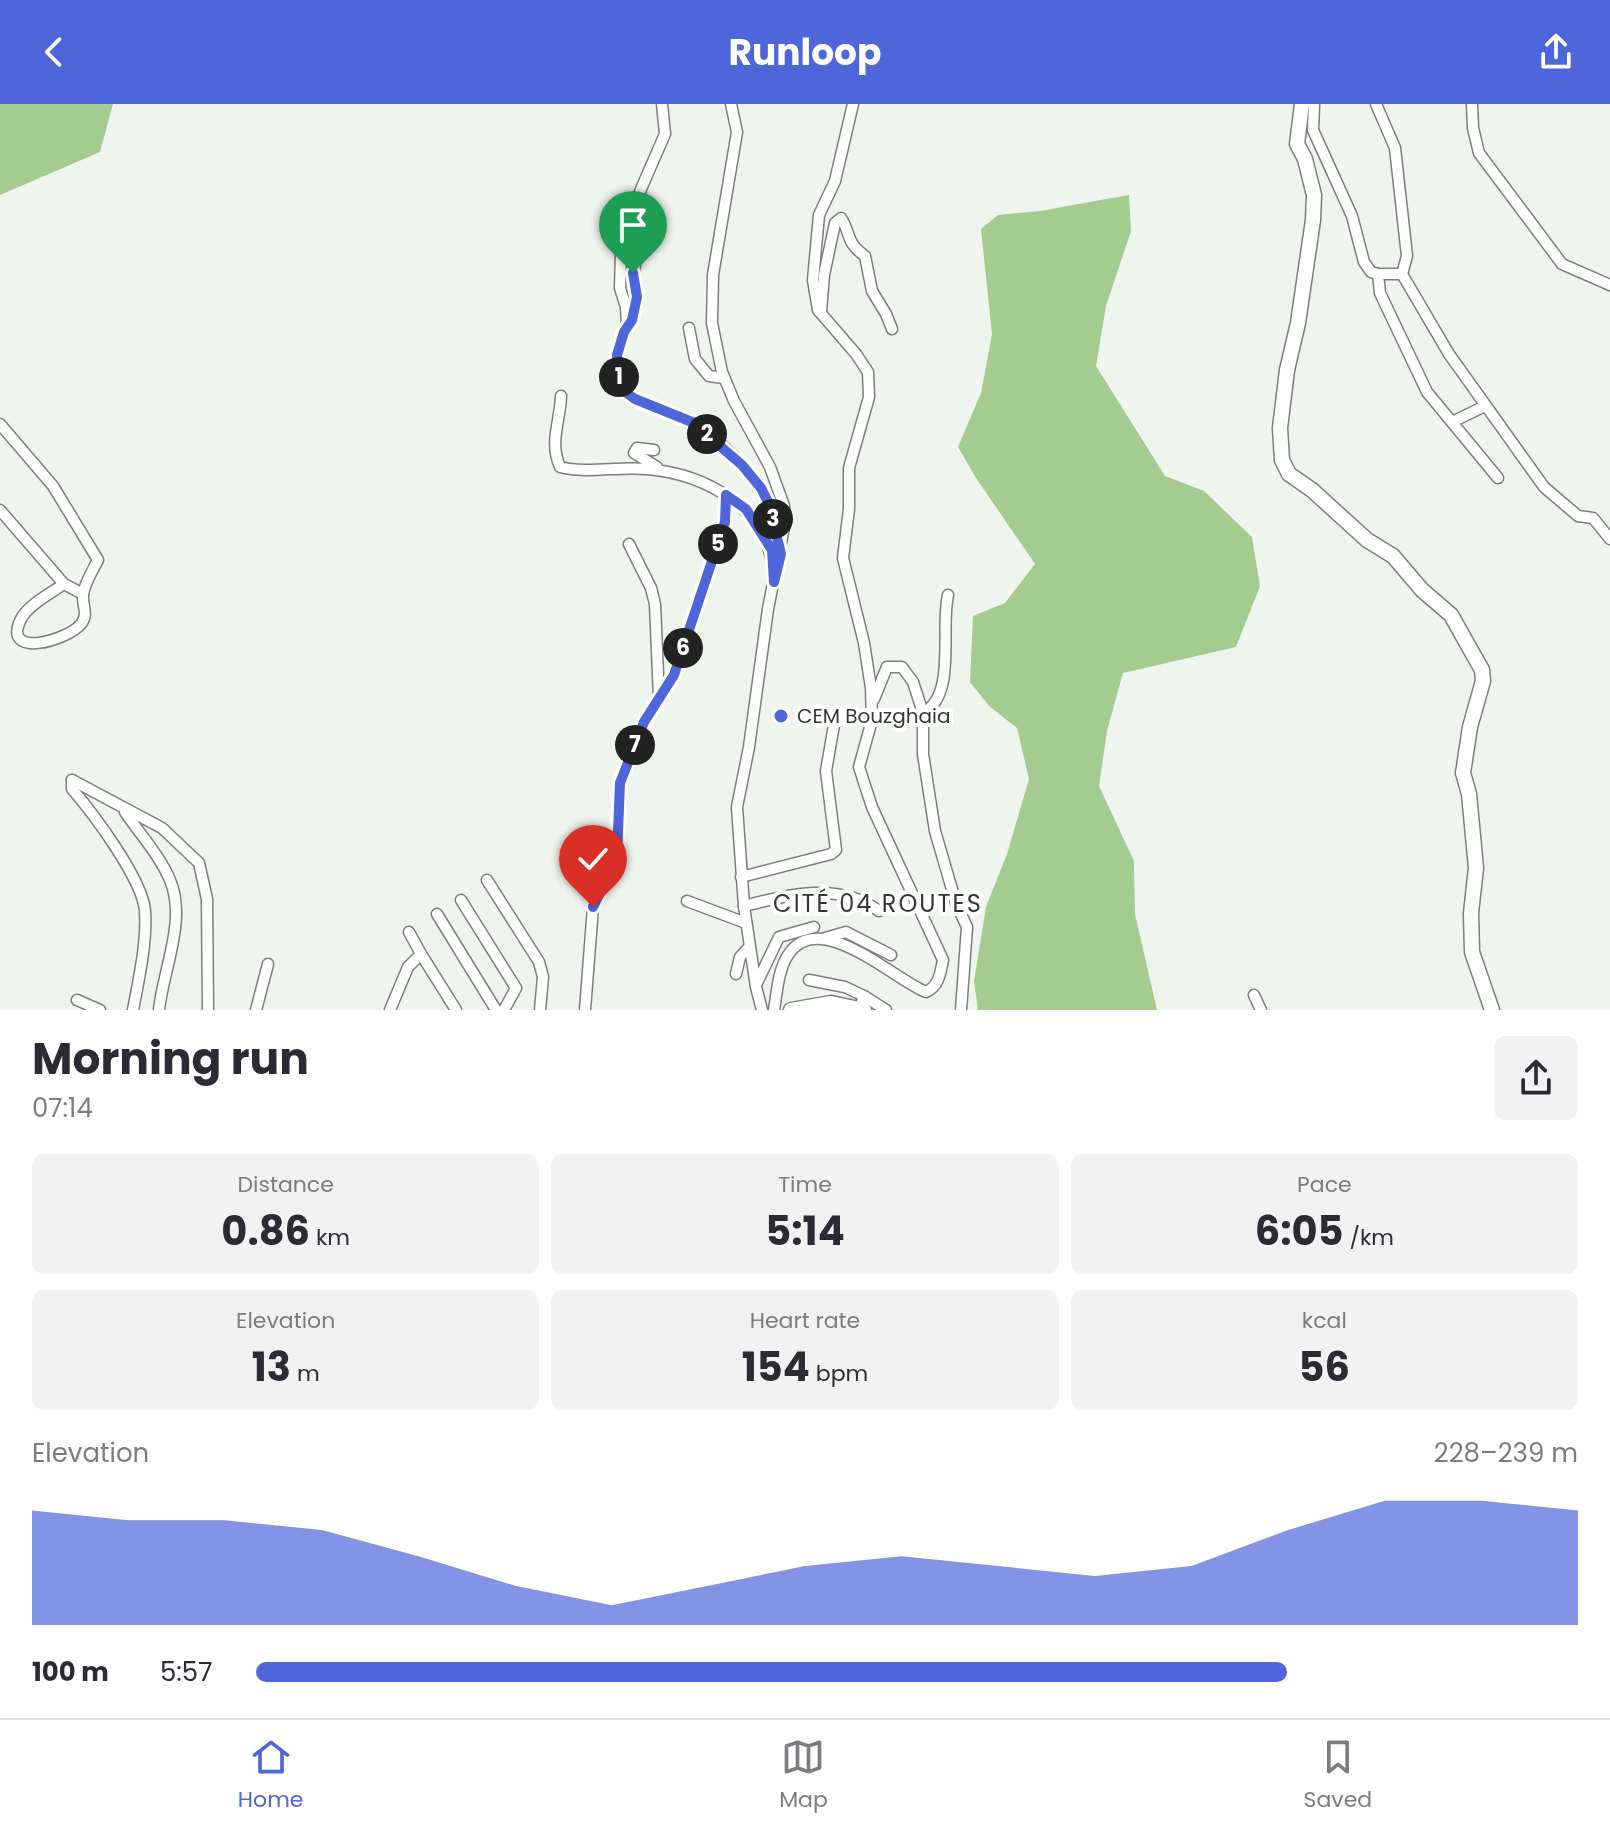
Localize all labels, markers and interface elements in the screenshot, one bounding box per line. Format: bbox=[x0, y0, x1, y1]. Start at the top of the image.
text: Runloop bbox=[729, 27, 881, 78]
icon: back bbox=[32, 30, 76, 74]
icon: share bbox=[1534, 30, 1578, 74]
pin bbox=[599, 191, 667, 273]
icon: arrive bbox=[611, 203, 655, 247]
pin: 1 bbox=[599, 357, 639, 397]
text: 1 bbox=[615, 361, 623, 392]
pin: 2 bbox=[687, 414, 727, 454]
text: 2 bbox=[701, 418, 713, 449]
pin: 3 bbox=[753, 499, 793, 539]
text: 3 bbox=[766, 503, 780, 534]
pin: 5 bbox=[698, 524, 738, 564]
text: 5 bbox=[711, 528, 725, 559]
pin: 6 bbox=[663, 628, 703, 668]
text: 6 bbox=[676, 632, 690, 663]
place label: CEM Bouzghaia bbox=[797, 702, 951, 730]
marker: CEM Bouzghaia bbox=[772, 707, 790, 725]
pin: 7 bbox=[615, 725, 655, 765]
text: 7 bbox=[629, 729, 641, 760]
pin bbox=[559, 825, 627, 907]
icon: check bbox=[571, 837, 615, 881]
district label: CITÉ 04 ROUTES bbox=[773, 887, 983, 920]
text: Morning run bbox=[32, 1028, 309, 1089]
button: share bbox=[1494, 1036, 1578, 1120]
text: 07:14 bbox=[32, 1090, 93, 1126]
text: Distance bbox=[237, 1169, 334, 1200]
text: Time bbox=[778, 1169, 832, 1200]
text: Pace bbox=[1297, 1169, 1352, 1200]
text: 0.86 bbox=[221, 1203, 310, 1259]
text: 5:14 bbox=[765, 1203, 845, 1259]
text: 6:05 bbox=[1255, 1203, 1344, 1259]
text: km bbox=[310, 1222, 350, 1253]
text: /km bbox=[1344, 1222, 1394, 1253]
text: Elevation bbox=[236, 1305, 335, 1336]
text: Heart rate bbox=[750, 1305, 860, 1336]
text: kcal bbox=[1302, 1305, 1347, 1336]
text: 13 bbox=[252, 1339, 291, 1395]
text: 154 bbox=[742, 1339, 810, 1395]
text: 56 bbox=[1299, 1339, 1350, 1395]
text: m bbox=[291, 1358, 320, 1389]
text: bpm bbox=[810, 1358, 868, 1389]
text: Elevation bbox=[32, 1435, 149, 1471]
text: 228–239 m bbox=[1434, 1435, 1578, 1471]
text: 100 m bbox=[32, 1654, 109, 1690]
text: 5:57 bbox=[160, 1654, 212, 1690]
tab: Home bbox=[238, 1735, 303, 1816]
tab: Map bbox=[779, 1735, 828, 1816]
tab: Saved bbox=[1304, 1735, 1372, 1816]

